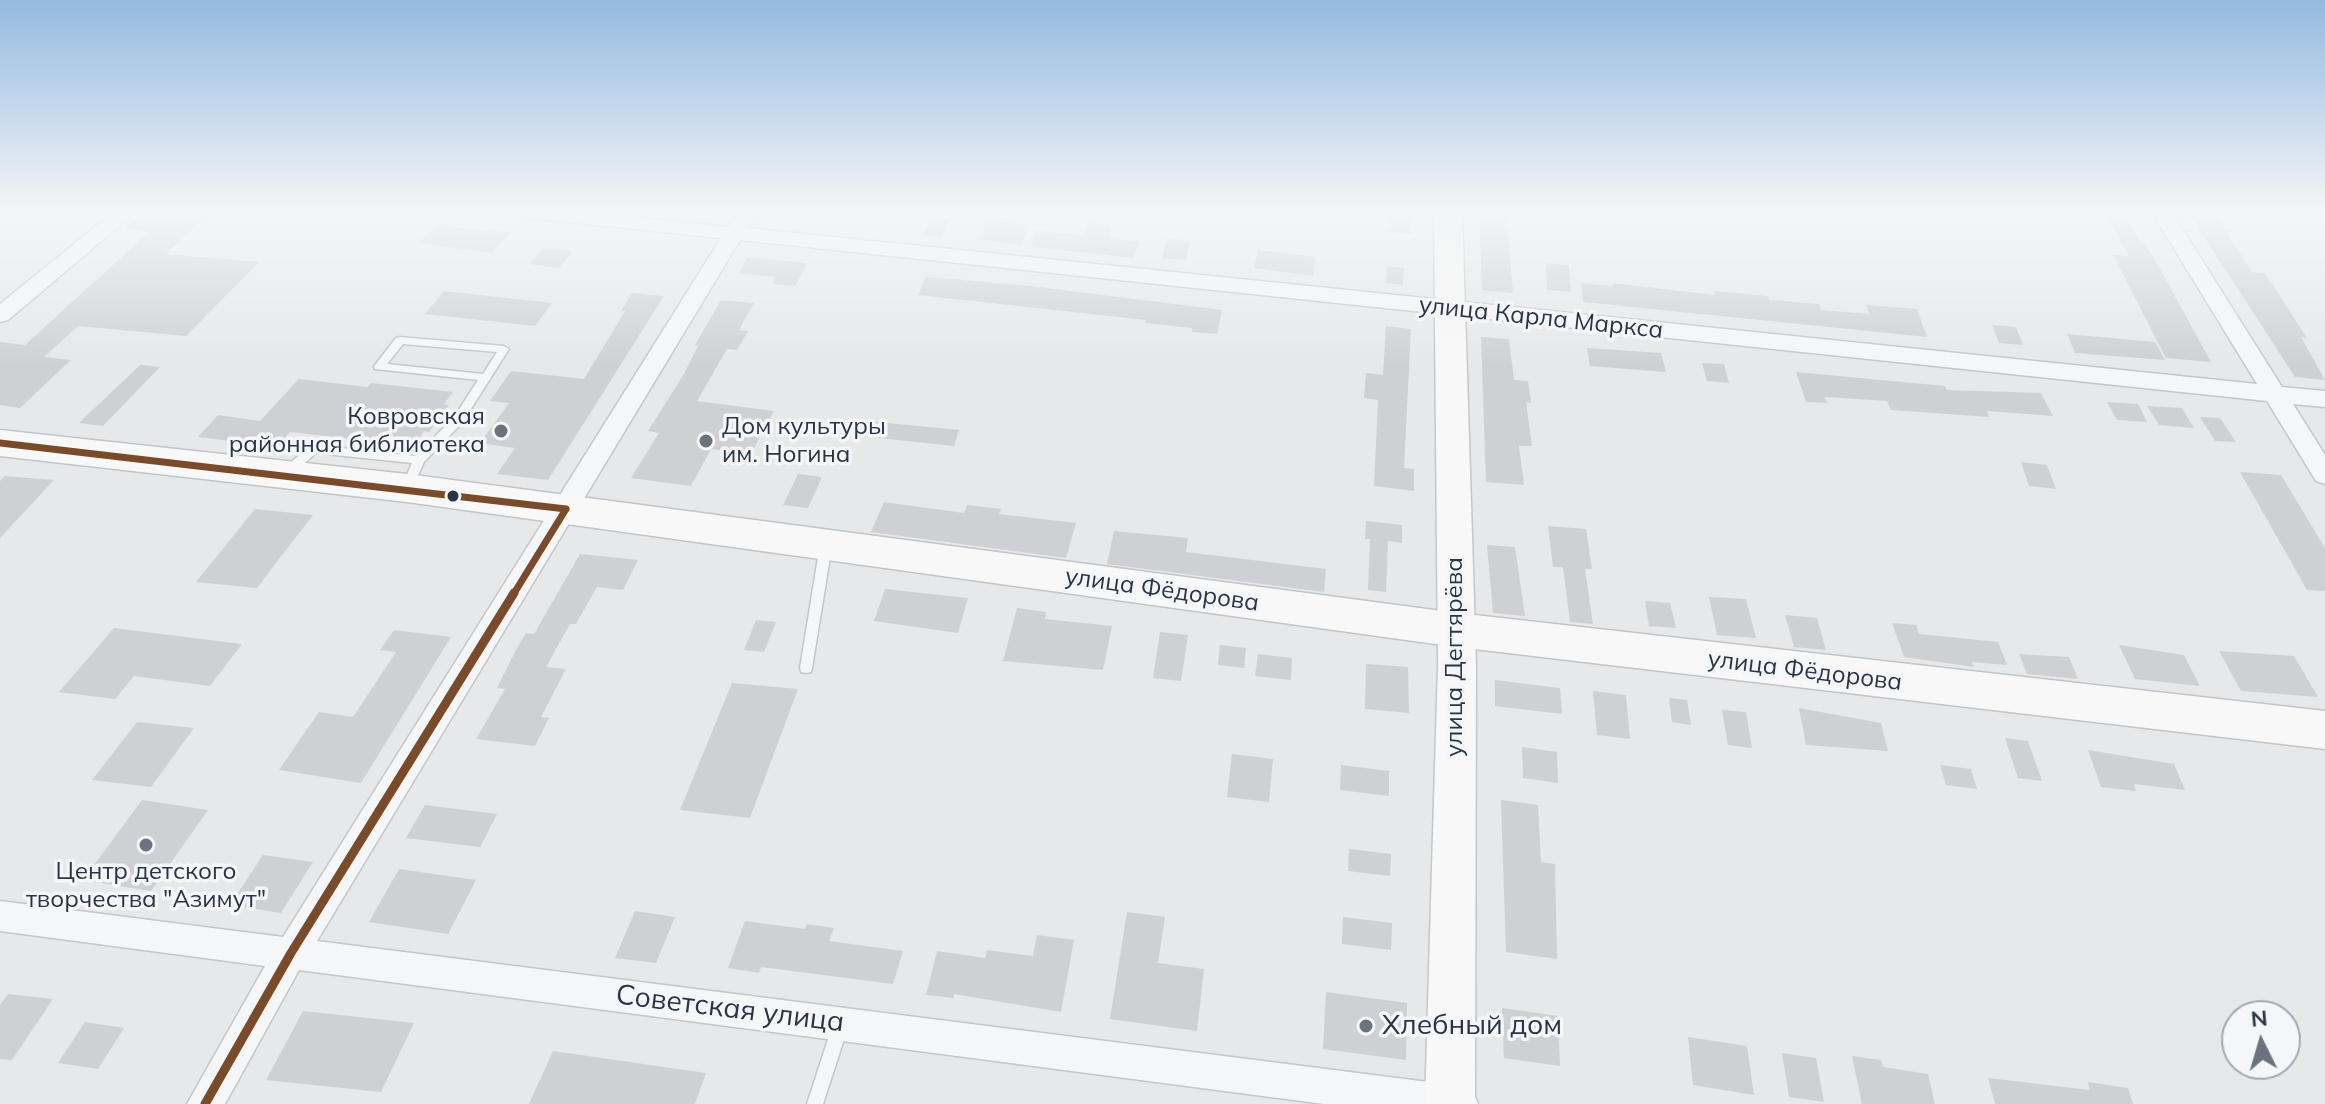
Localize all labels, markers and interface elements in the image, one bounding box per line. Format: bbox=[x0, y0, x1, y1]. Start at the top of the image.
street label: улица Карла Маркса bbox=[1417, 291, 1665, 345]
place label: Ковровская районная библиотека bbox=[229, 403, 485, 459]
place label: Дом культуры им. Ногина bbox=[722, 413, 886, 469]
marker: Ковровская районная библиотека bbox=[492, 422, 510, 440]
marker: Дом культуры им. Ногина bbox=[697, 432, 715, 450]
unlabelled marker bbox=[445, 488, 461, 504]
street label: улица Дегтярёва bbox=[1441, 557, 1469, 757]
street label: улица Фёдорова bbox=[1063, 562, 1261, 618]
street label: улица Фёдорова bbox=[1706, 645, 1904, 697]
marker: Центр детского творчества "Азимут" bbox=[137, 836, 155, 854]
place label: Центр детского творчества "Азимут" bbox=[26, 858, 266, 914]
street label: Советская улица bbox=[614, 978, 846, 1040]
north arrow bbox=[2221, 1000, 2301, 1080]
text: N bbox=[2250, 1003, 2269, 1033]
place label: Хлебный дом bbox=[1382, 1009, 1562, 1043]
marker: Хлебный дом bbox=[1357, 1017, 1375, 1035]

